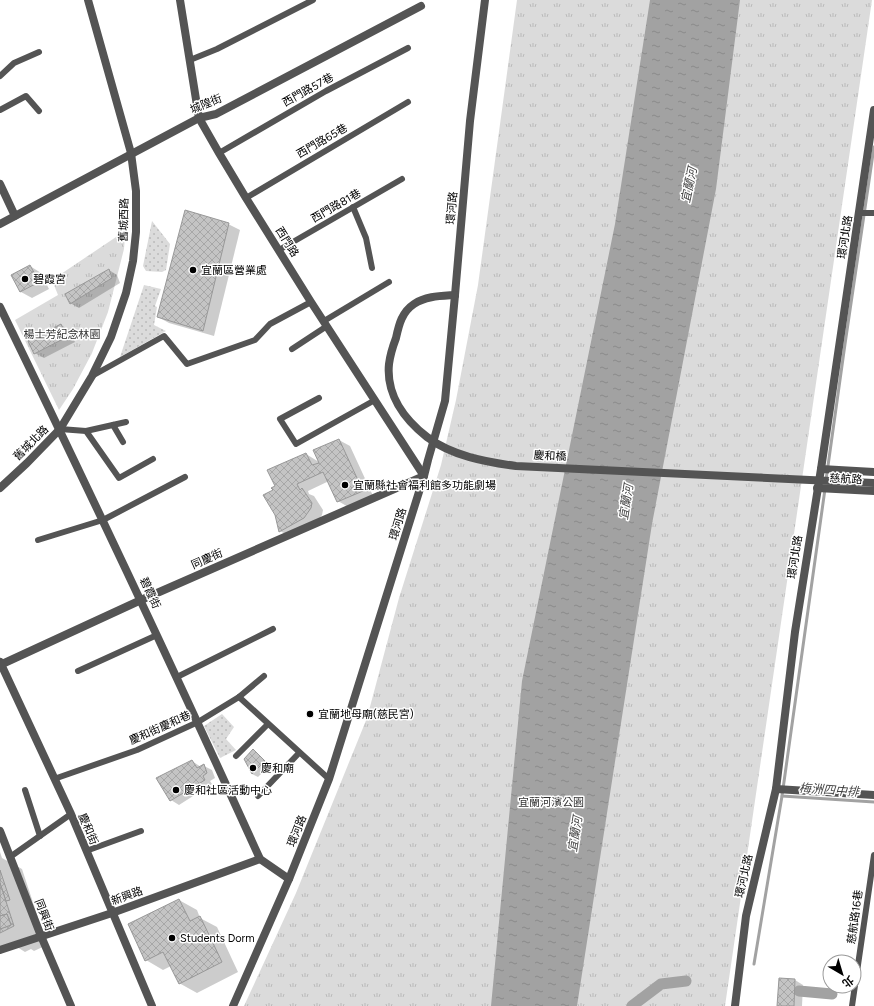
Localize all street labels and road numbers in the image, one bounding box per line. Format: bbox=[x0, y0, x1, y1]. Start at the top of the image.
street label: 西門路57巷 bbox=[280, 71, 336, 109]
street label: 城隍街 bbox=[188, 92, 224, 116]
street label: 西門路65巷 bbox=[294, 121, 350, 161]
street label: 西門路81巷 bbox=[309, 187, 363, 225]
street label: 環河路 bbox=[444, 191, 460, 225]
street label: 舊城西路 bbox=[117, 198, 131, 242]
street label: 環河北路 bbox=[835, 214, 855, 260]
street label: 西門路 bbox=[273, 225, 301, 259]
street label: 舊城北路 bbox=[11, 423, 51, 463]
street label: 慶和橋 bbox=[533, 449, 567, 463]
street label: 慈航路 bbox=[829, 472, 863, 486]
street label: 環河路 bbox=[387, 506, 409, 542]
street label: 環河北路 bbox=[785, 534, 805, 580]
street label: 同慶街 bbox=[189, 546, 225, 572]
street label: 碧霞街 bbox=[137, 575, 163, 611]
street label: 慶和街慶和巷 bbox=[127, 709, 193, 747]
street label: 慶和街 bbox=[76, 811, 100, 847]
street label: 環河路 bbox=[285, 813, 309, 849]
street label: 環河北路 bbox=[733, 853, 755, 899]
street label: 新興路 bbox=[109, 884, 145, 908]
street label: 慈航路16巷 bbox=[845, 889, 865, 945]
street label: 同興街 bbox=[32, 897, 56, 933]

